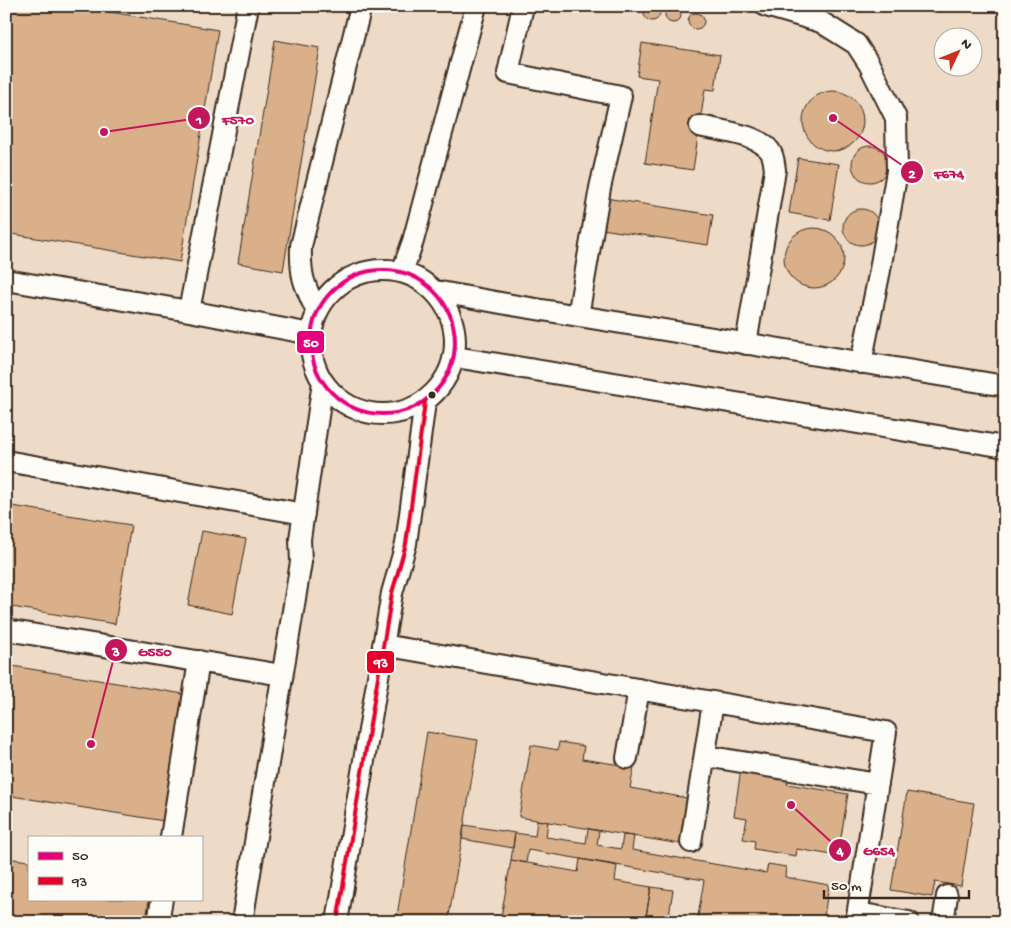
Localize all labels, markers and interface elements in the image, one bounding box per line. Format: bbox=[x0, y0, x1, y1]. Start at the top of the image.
north arrow bbox=[934, 28, 984, 78]
text: N bbox=[956, 36, 975, 54]
callout: F570 bbox=[187, 103, 264, 133]
text: 1 bbox=[195, 112, 202, 130]
text: F570 bbox=[221, 112, 254, 130]
callout: F674 bbox=[899, 157, 975, 187]
text: 2 bbox=[908, 166, 916, 184]
text: F674 bbox=[933, 166, 965, 184]
line badge: 50 bbox=[296, 330, 325, 354]
text: 50 bbox=[303, 336, 319, 353]
unlabelled marker bbox=[427, 390, 437, 400]
callout: G550 bbox=[103, 635, 182, 665]
text: 3 bbox=[111, 644, 120, 662]
text: G550 bbox=[138, 644, 172, 662]
line badge: 93 bbox=[366, 650, 395, 674]
text: 93 bbox=[373, 656, 388, 673]
callout: G654 bbox=[828, 835, 905, 865]
legend bbox=[28, 836, 202, 900]
text: 4 bbox=[835, 843, 844, 861]
text: G654 bbox=[863, 843, 896, 861]
text: 50 bbox=[72, 848, 89, 866]
scale bar bbox=[824, 868, 968, 900]
text: 93 bbox=[71, 874, 88, 892]
text: 50 m bbox=[831, 878, 862, 896]

